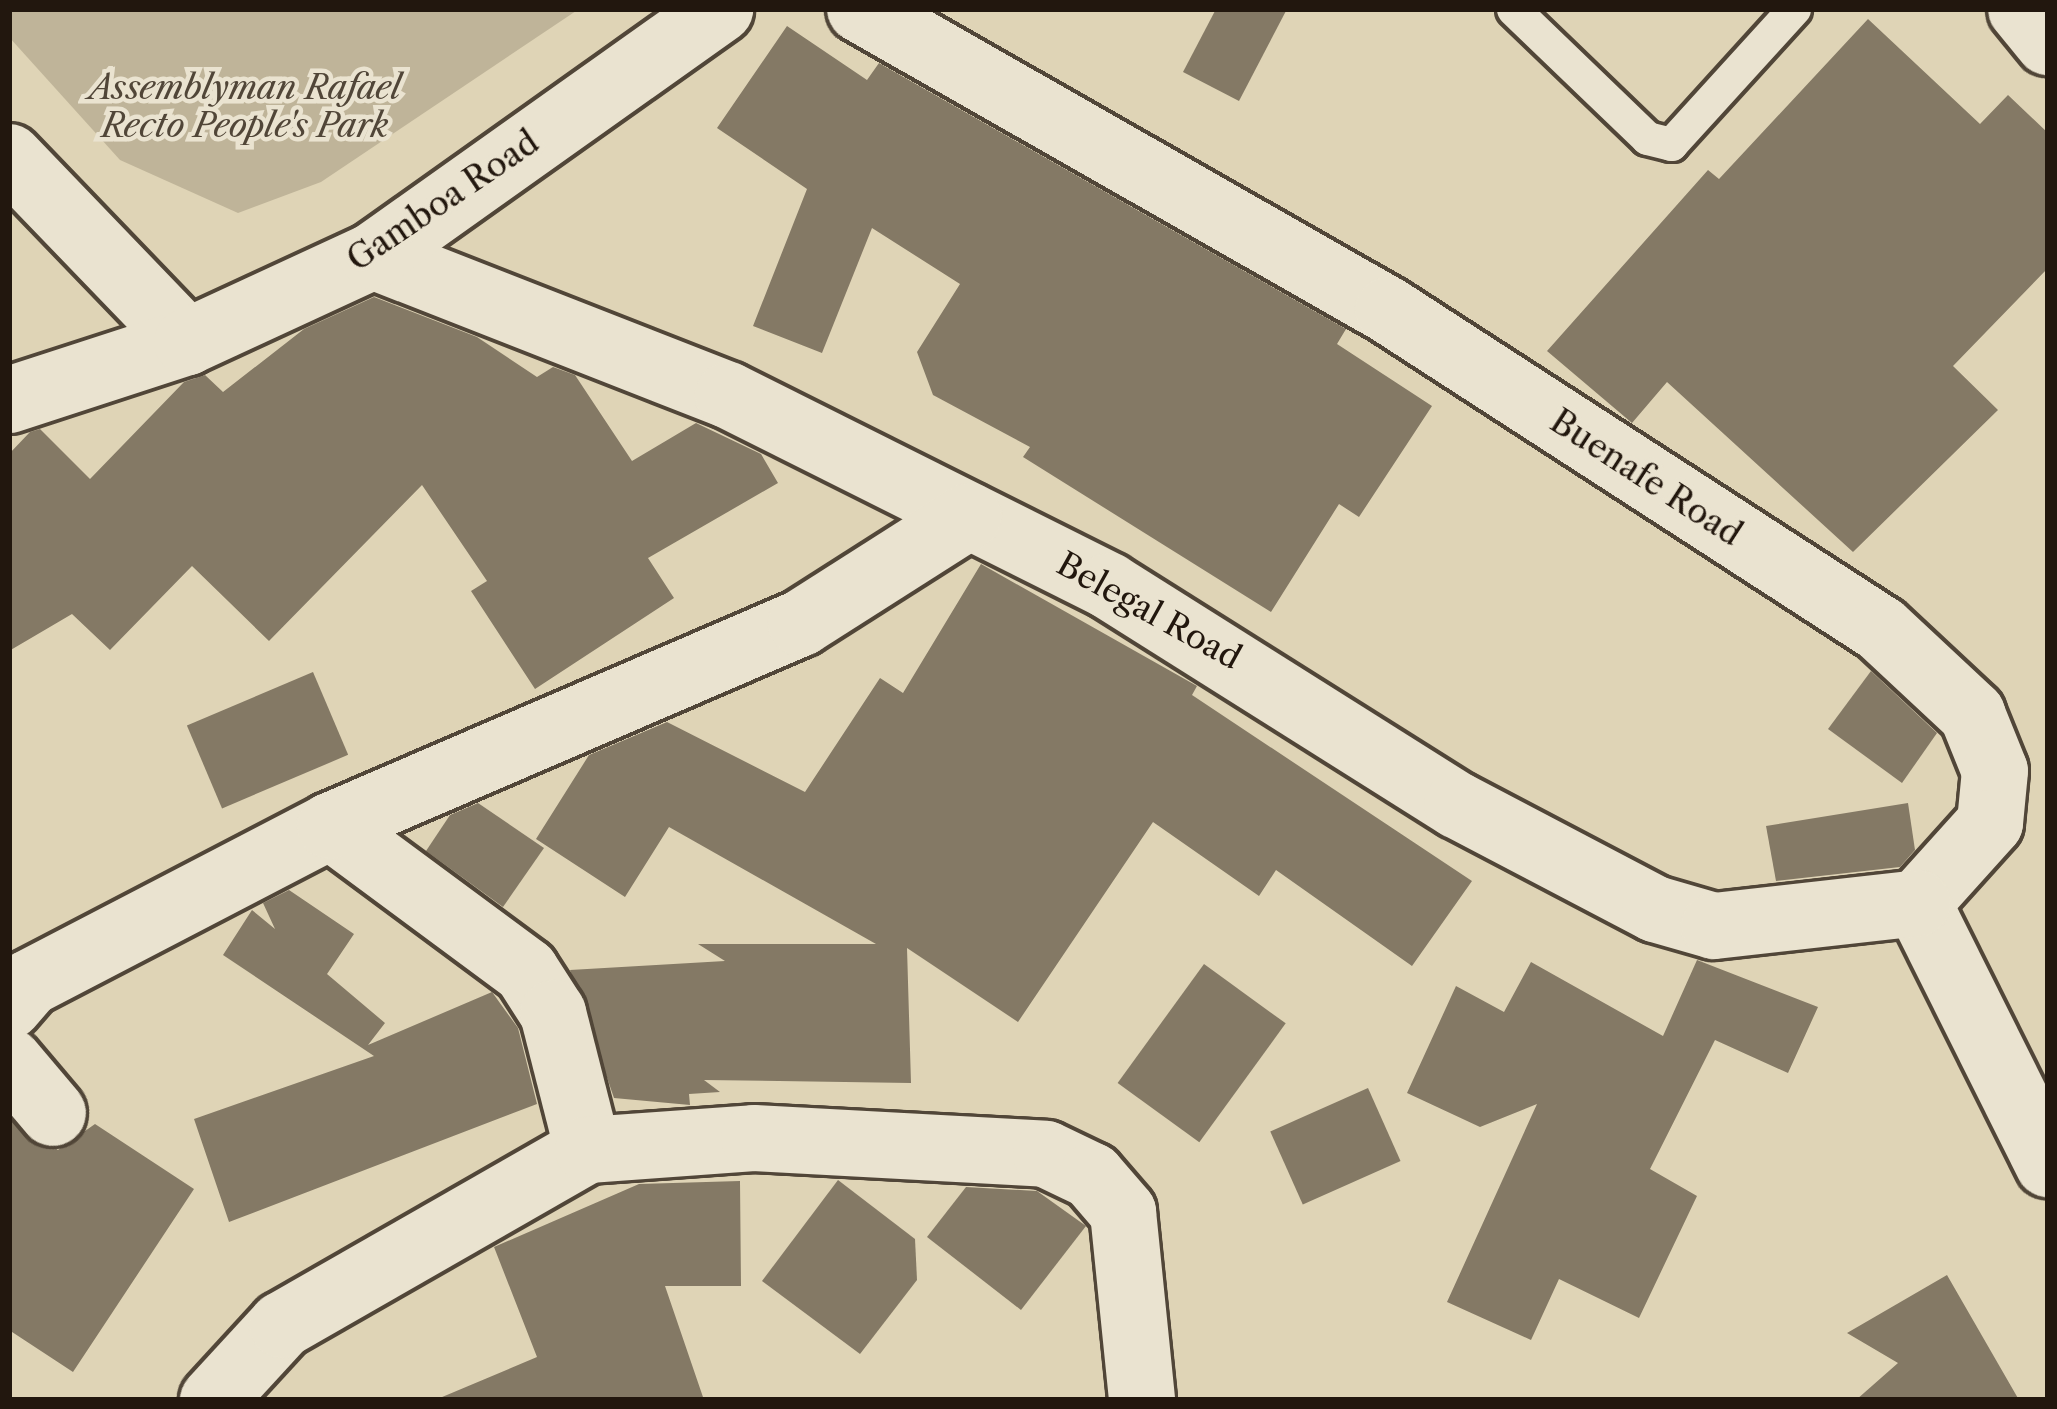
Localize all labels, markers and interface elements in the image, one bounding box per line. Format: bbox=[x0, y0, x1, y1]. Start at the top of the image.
park label: Assemblyman Rafael Recto People's Park bbox=[89, 68, 401, 146]
street label: Gamboa Road bbox=[340, 122, 546, 280]
street label: Buenafe Road bbox=[1543, 401, 1749, 555]
street label: Belegal Road bbox=[1050, 544, 1248, 678]

